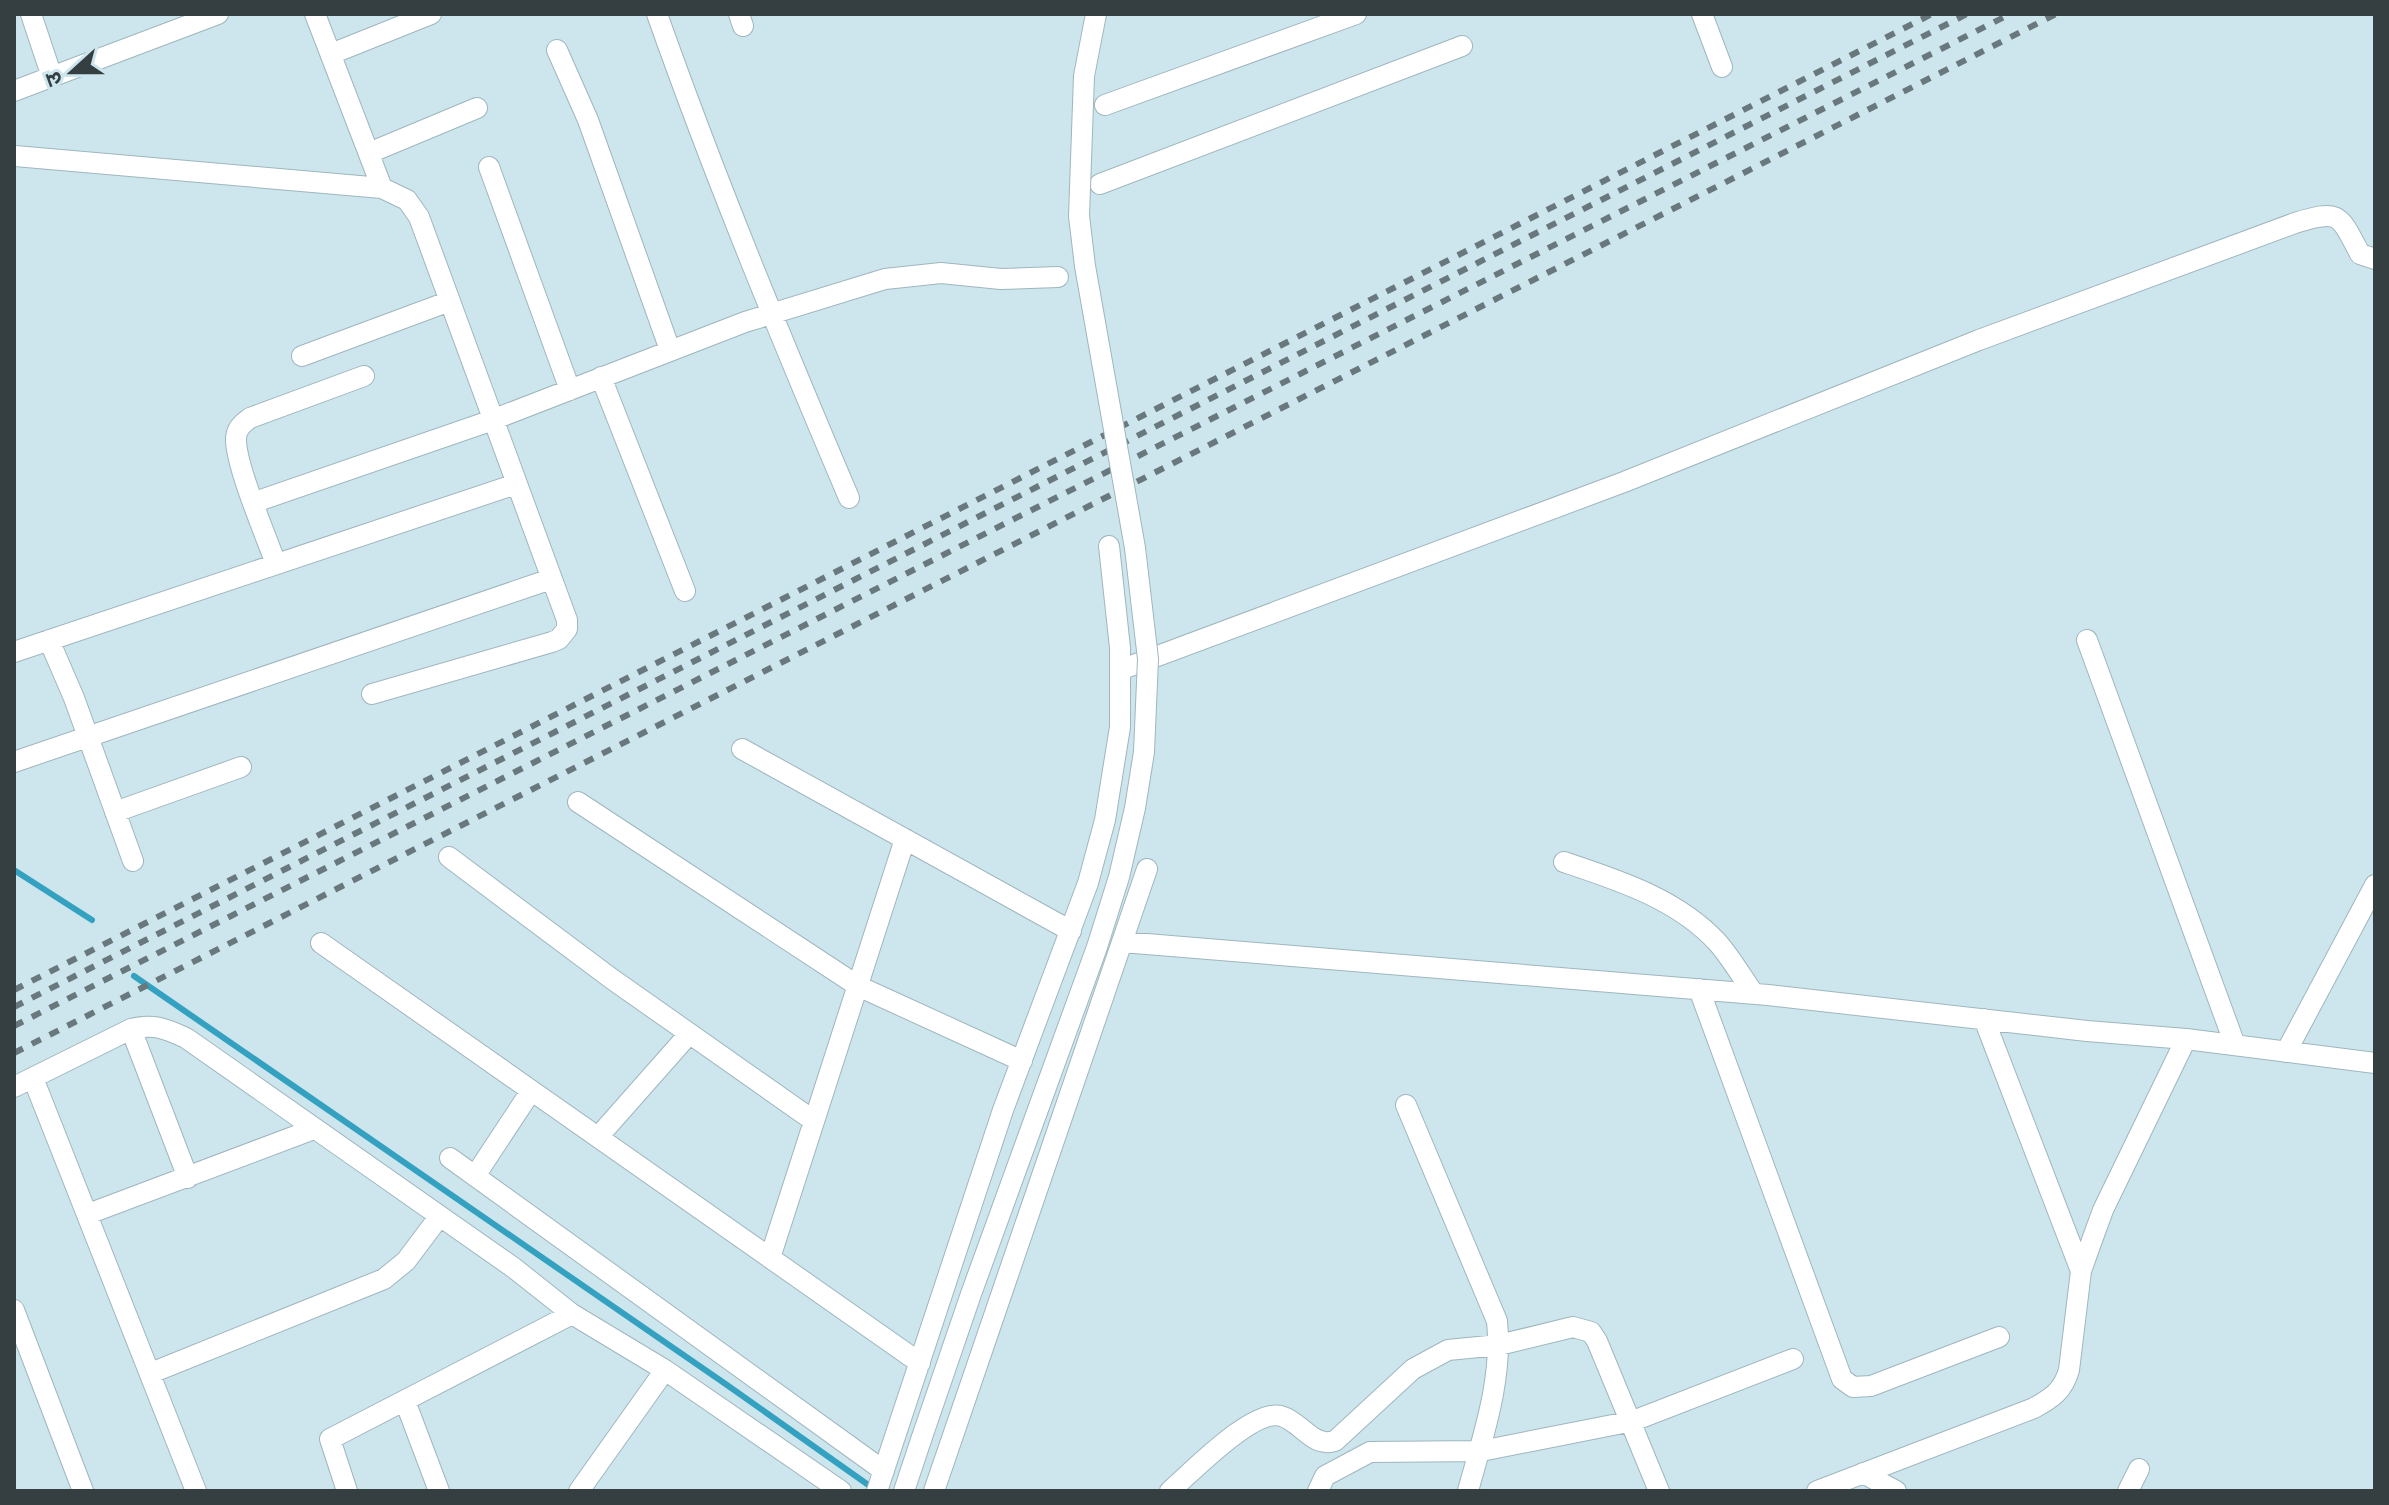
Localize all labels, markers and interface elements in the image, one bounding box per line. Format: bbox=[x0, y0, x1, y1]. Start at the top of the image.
north arrow bbox=[32, 32, 112, 112]
text: उ bbox=[38, 67, 69, 90]

